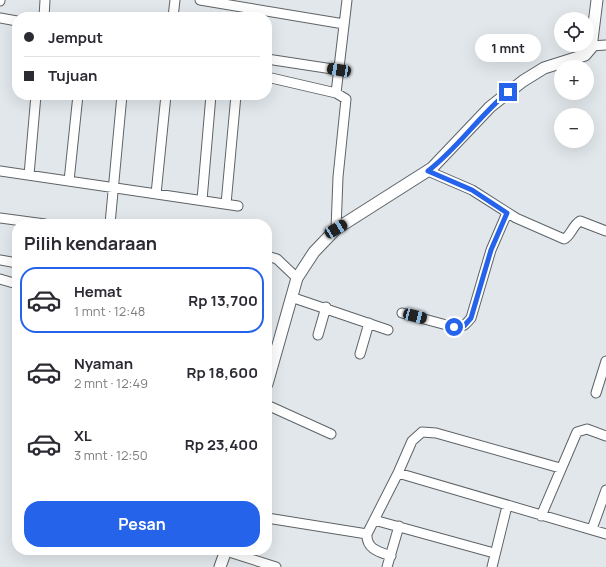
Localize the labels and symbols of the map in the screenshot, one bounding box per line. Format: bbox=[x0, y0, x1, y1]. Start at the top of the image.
callout: 1 mnt bbox=[475, 34, 541, 62]
car bbox=[326, 62, 352, 78]
route end bbox=[499, 83, 517, 101]
car bbox=[323, 218, 349, 240]
car bbox=[402, 307, 428, 325]
route start bbox=[445, 318, 463, 336]

